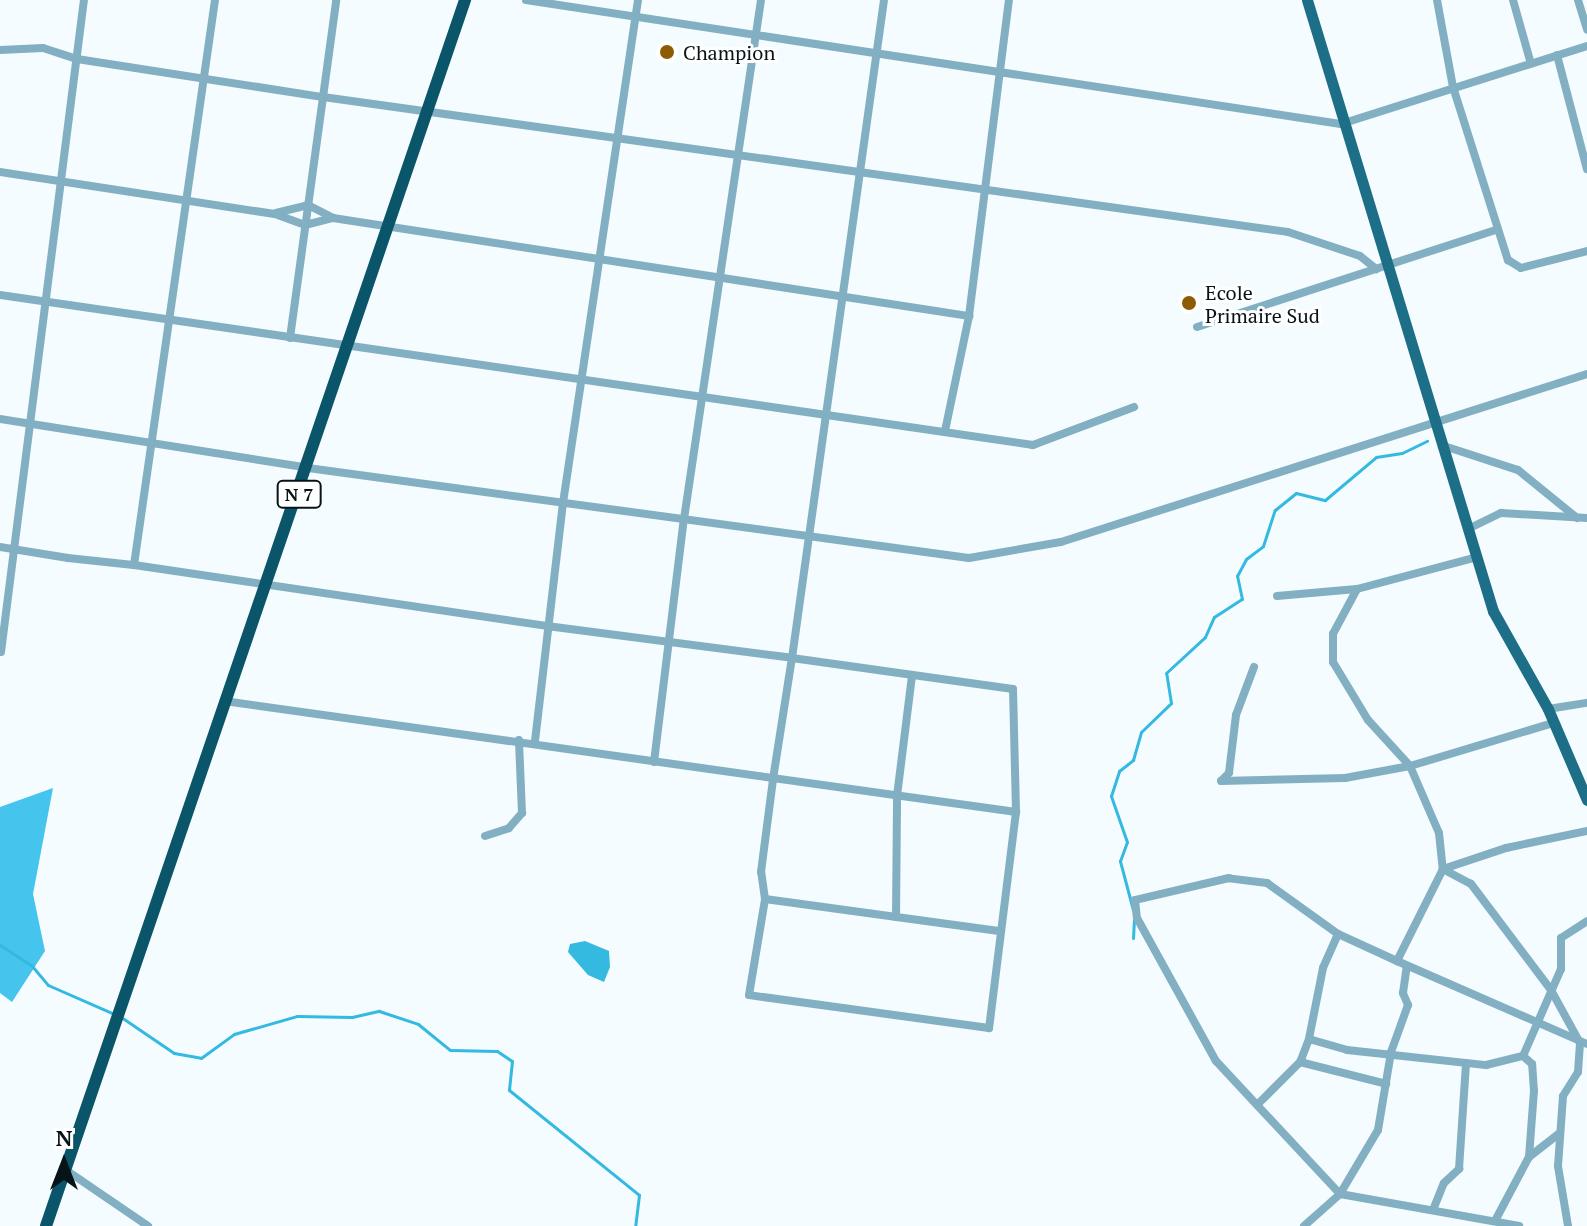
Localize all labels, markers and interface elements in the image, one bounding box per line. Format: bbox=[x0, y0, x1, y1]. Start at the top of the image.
place label: Champion bbox=[683, 40, 775, 64]
marker: Champion bbox=[658, 43, 676, 61]
place label: Ecole Primaire Sud bbox=[1205, 280, 1320, 327]
marker: Ecole Primaire Sud bbox=[1180, 294, 1198, 312]
road number: N 7 bbox=[275, 480, 323, 508]
north arrow bbox=[24, 1122, 104, 1202]
text: N bbox=[56, 1123, 72, 1152]

